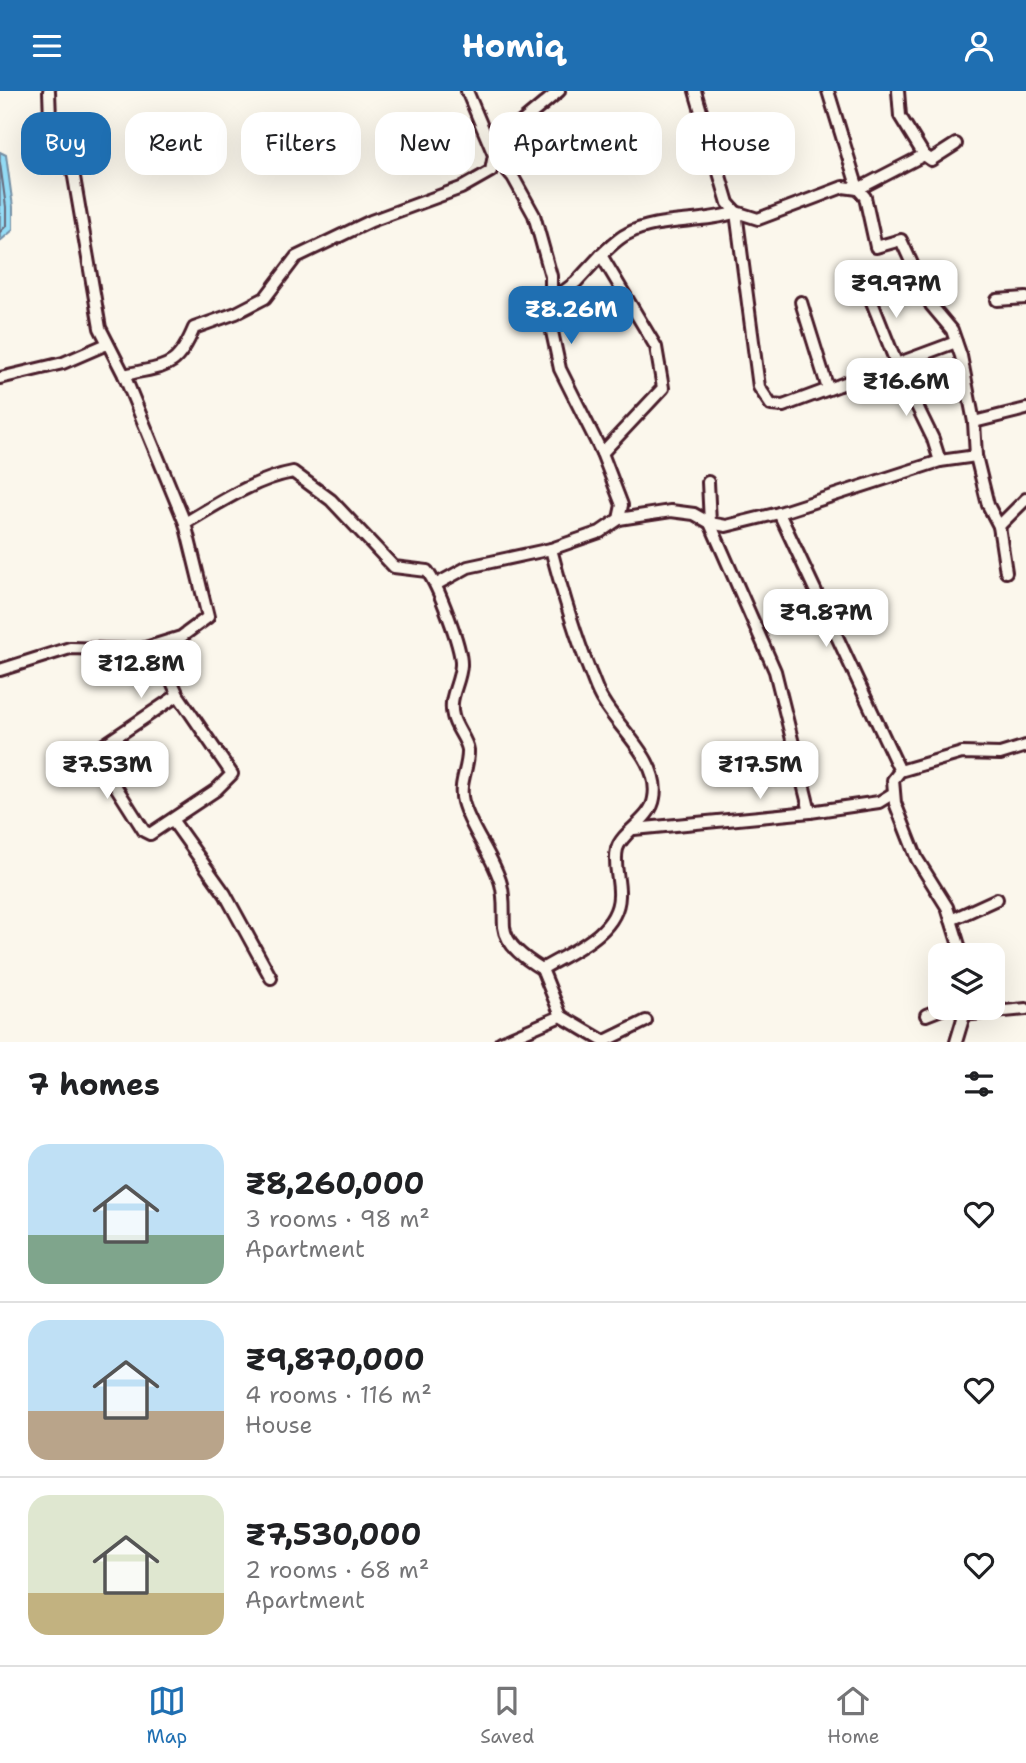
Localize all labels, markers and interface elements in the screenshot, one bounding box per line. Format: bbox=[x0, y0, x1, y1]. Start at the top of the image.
text: Homiq bbox=[462, 24, 564, 67]
icon: menu bbox=[28, 27, 66, 65]
icon: person bbox=[960, 27, 998, 65]
chip: Buy bbox=[21, 112, 111, 175]
chip: Rent bbox=[125, 112, 227, 175]
chip: Filters bbox=[241, 112, 361, 175]
chip: New bbox=[375, 112, 475, 175]
chip: Apartment bbox=[489, 112, 662, 175]
chip: House bbox=[676, 112, 795, 175]
pin: ₹9.97M bbox=[839, 261, 953, 320]
text: ₹9.97M bbox=[851, 268, 941, 298]
pin: ₹8.26M bbox=[514, 287, 628, 346]
text: ₹8.26M bbox=[524, 294, 618, 324]
pin: ₹16.6M bbox=[849, 359, 963, 418]
text: ₹16.6M bbox=[862, 366, 950, 396]
pin: ₹9.87M bbox=[769, 589, 883, 649]
text: ₹9.87M bbox=[779, 597, 873, 627]
pin: ₹12.8M bbox=[84, 641, 198, 700]
text: ₹12.8M bbox=[97, 648, 185, 678]
pin: ₹7.53M bbox=[50, 741, 164, 801]
pin: ₹17.5M bbox=[703, 741, 817, 801]
text: ₹7.53M bbox=[62, 749, 152, 779]
text: ₹17.5M bbox=[717, 749, 803, 779]
map controls bbox=[928, 943, 1005, 1020]
button: layers bbox=[928, 943, 1005, 1020]
text: 7 homes bbox=[28, 1064, 160, 1105]
icon: filters bbox=[960, 1065, 998, 1103]
text: ₹8,260,000 bbox=[245, 1163, 425, 1204]
icon: home bbox=[84, 1172, 168, 1256]
icon: heart bbox=[960, 1195, 998, 1233]
text: 3 rooms · 98 m² bbox=[245, 1204, 430, 1234]
text: Apartment bbox=[245, 1234, 365, 1264]
text: ₹9,870,000 bbox=[245, 1339, 425, 1380]
icon: home bbox=[84, 1348, 168, 1432]
icon: heart bbox=[960, 1371, 998, 1409]
text: 4 rooms · 116 m² bbox=[245, 1380, 432, 1410]
text: House bbox=[245, 1410, 313, 1440]
text: ₹7,530,000 bbox=[245, 1514, 421, 1555]
icon: home bbox=[84, 1523, 168, 1607]
icon: heart bbox=[960, 1546, 998, 1584]
text: 2 rooms · 68 m² bbox=[245, 1555, 429, 1585]
text: Apartment bbox=[245, 1585, 365, 1615]
tab: Map bbox=[147, 1682, 187, 1749]
tab: Saved bbox=[480, 1682, 534, 1749]
tab: Home bbox=[827, 1682, 879, 1749]

